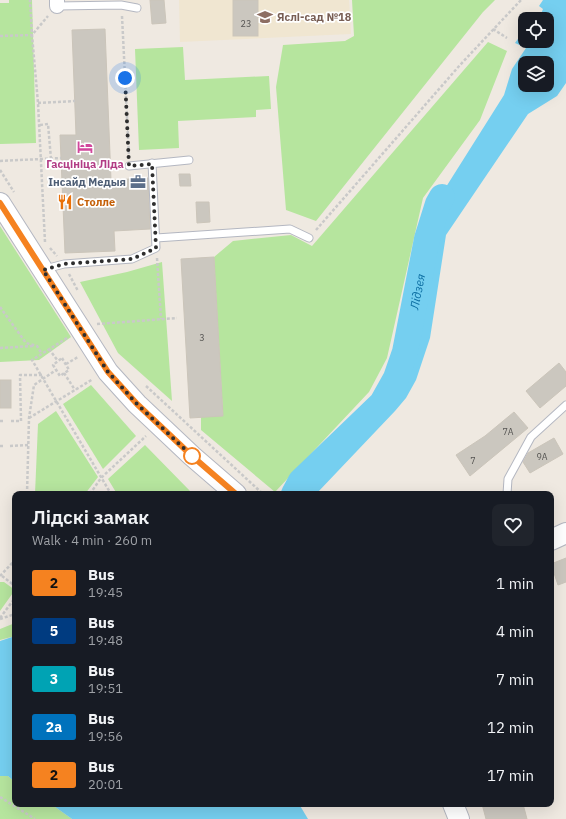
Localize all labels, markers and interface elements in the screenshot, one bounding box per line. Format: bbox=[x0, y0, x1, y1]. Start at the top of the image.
school or university icon: Яслі-сад №18 bbox=[256, 8, 274, 26]
place label: Яслі-сад №18 bbox=[277, 10, 352, 24]
map controls bbox=[518, 12, 554, 92]
button: locate bbox=[518, 12, 554, 48]
house number: 23 bbox=[241, 18, 251, 29]
button: layers bbox=[518, 56, 554, 92]
your location bbox=[115, 68, 135, 88]
hotel icon: Гасцініца Ліда bbox=[76, 138, 94, 156]
place label: Гасцініца Ліда bbox=[46, 157, 124, 171]
office icon: Інсайд Медыя bbox=[129, 173, 147, 191]
place label: Інсайд Медыя bbox=[48, 175, 126, 189]
restaurant icon: Столле bbox=[56, 193, 74, 211]
place label: Столле bbox=[77, 195, 115, 209]
water label: Лідзея bbox=[406, 272, 428, 312]
house number: 3 bbox=[199, 332, 205, 343]
house number: 7А bbox=[502, 426, 514, 437]
unlabelled marker bbox=[183, 447, 201, 465]
house number: 9А bbox=[536, 451, 548, 462]
house number: 7 bbox=[470, 455, 476, 466]
button: heart bbox=[492, 504, 534, 546]
text: Лідскі замак bbox=[32, 505, 149, 529]
text: Walk · 4 min · 260 m bbox=[32, 532, 152, 549]
text: Bus bbox=[88, 565, 115, 584]
text: 2 bbox=[50, 574, 58, 592]
text: 1 min bbox=[496, 574, 534, 593]
text: 19:45 bbox=[88, 584, 123, 601]
text: Bus bbox=[88, 613, 115, 632]
text: 5 bbox=[50, 622, 58, 640]
text: 4 min bbox=[496, 622, 534, 641]
text: 19:48 bbox=[88, 632, 123, 649]
text: Bus bbox=[88, 661, 115, 680]
text: 3 bbox=[50, 670, 58, 688]
text: 7 min bbox=[496, 670, 534, 689]
text: 19:51 bbox=[88, 680, 123, 697]
text: Bus bbox=[88, 709, 115, 728]
text: 2а bbox=[46, 718, 62, 736]
text: 12 min bbox=[487, 718, 534, 737]
text: 19:56 bbox=[88, 728, 123, 745]
text: Bus bbox=[88, 757, 115, 776]
text: 2 bbox=[50, 766, 58, 784]
text: 17 min bbox=[487, 766, 534, 785]
text: 20:01 bbox=[88, 776, 123, 793]

